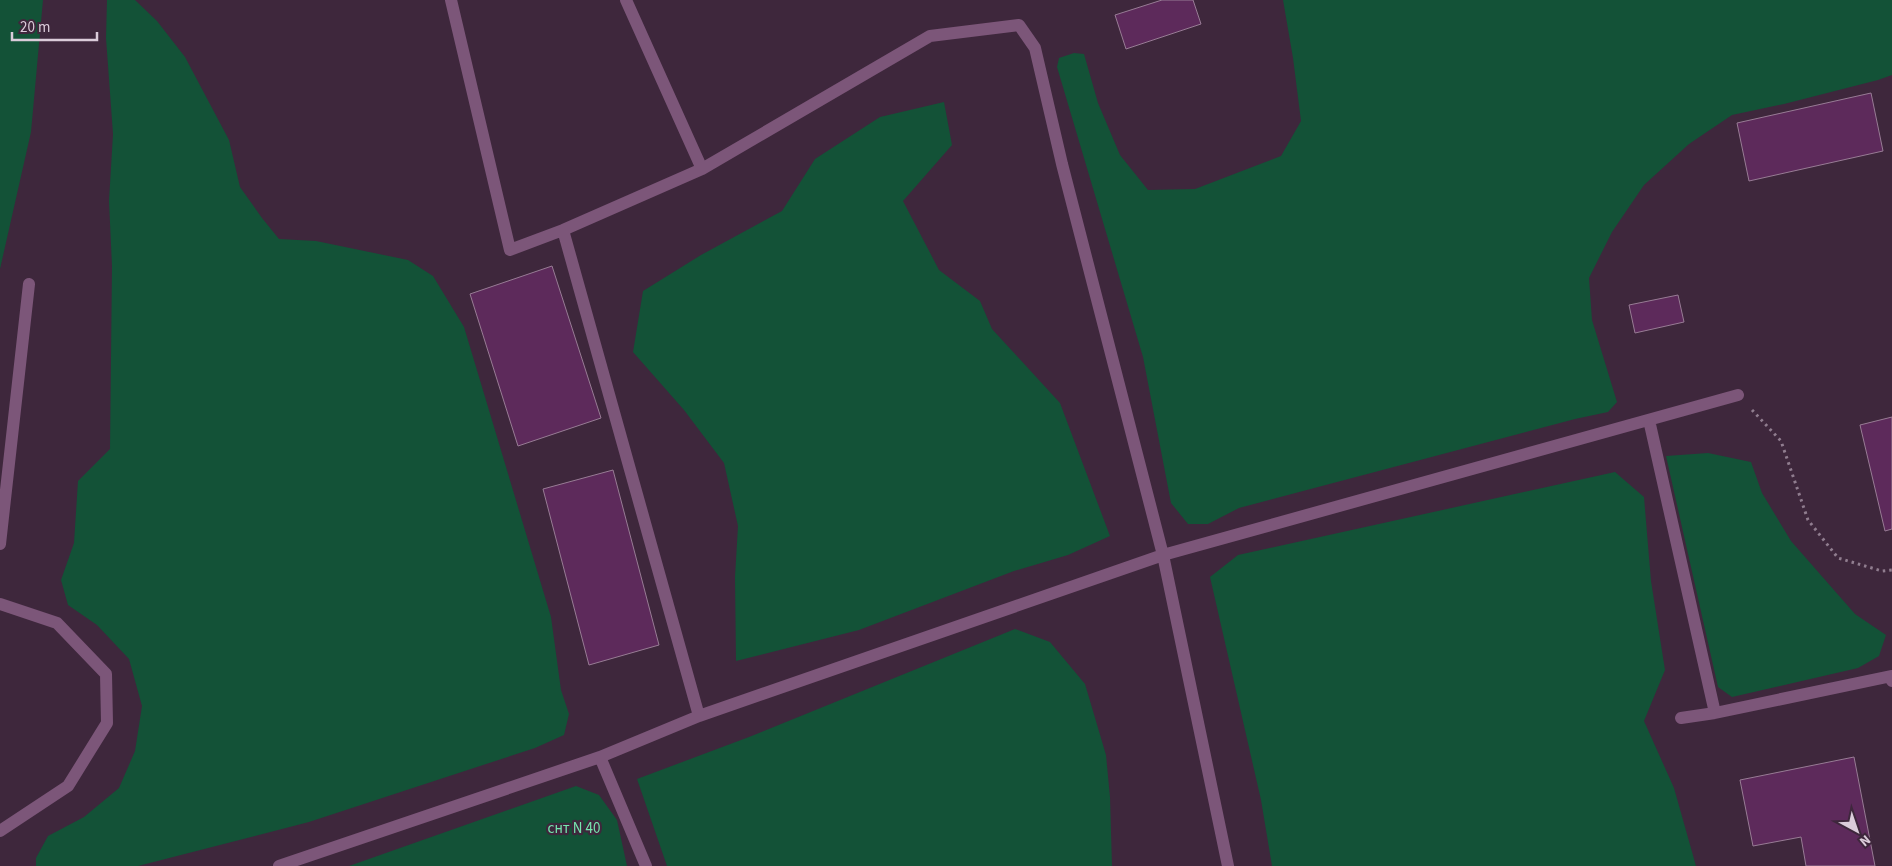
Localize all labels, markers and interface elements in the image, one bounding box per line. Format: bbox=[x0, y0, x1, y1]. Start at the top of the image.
scale bar bbox=[12, 10, 98, 42]
text: 20 m bbox=[20, 17, 50, 38]
north arrow bbox=[1832, 806, 1882, 856]
park label: снт N 40 bbox=[548, 818, 600, 839]
text: N bbox=[1855, 830, 1875, 851]

